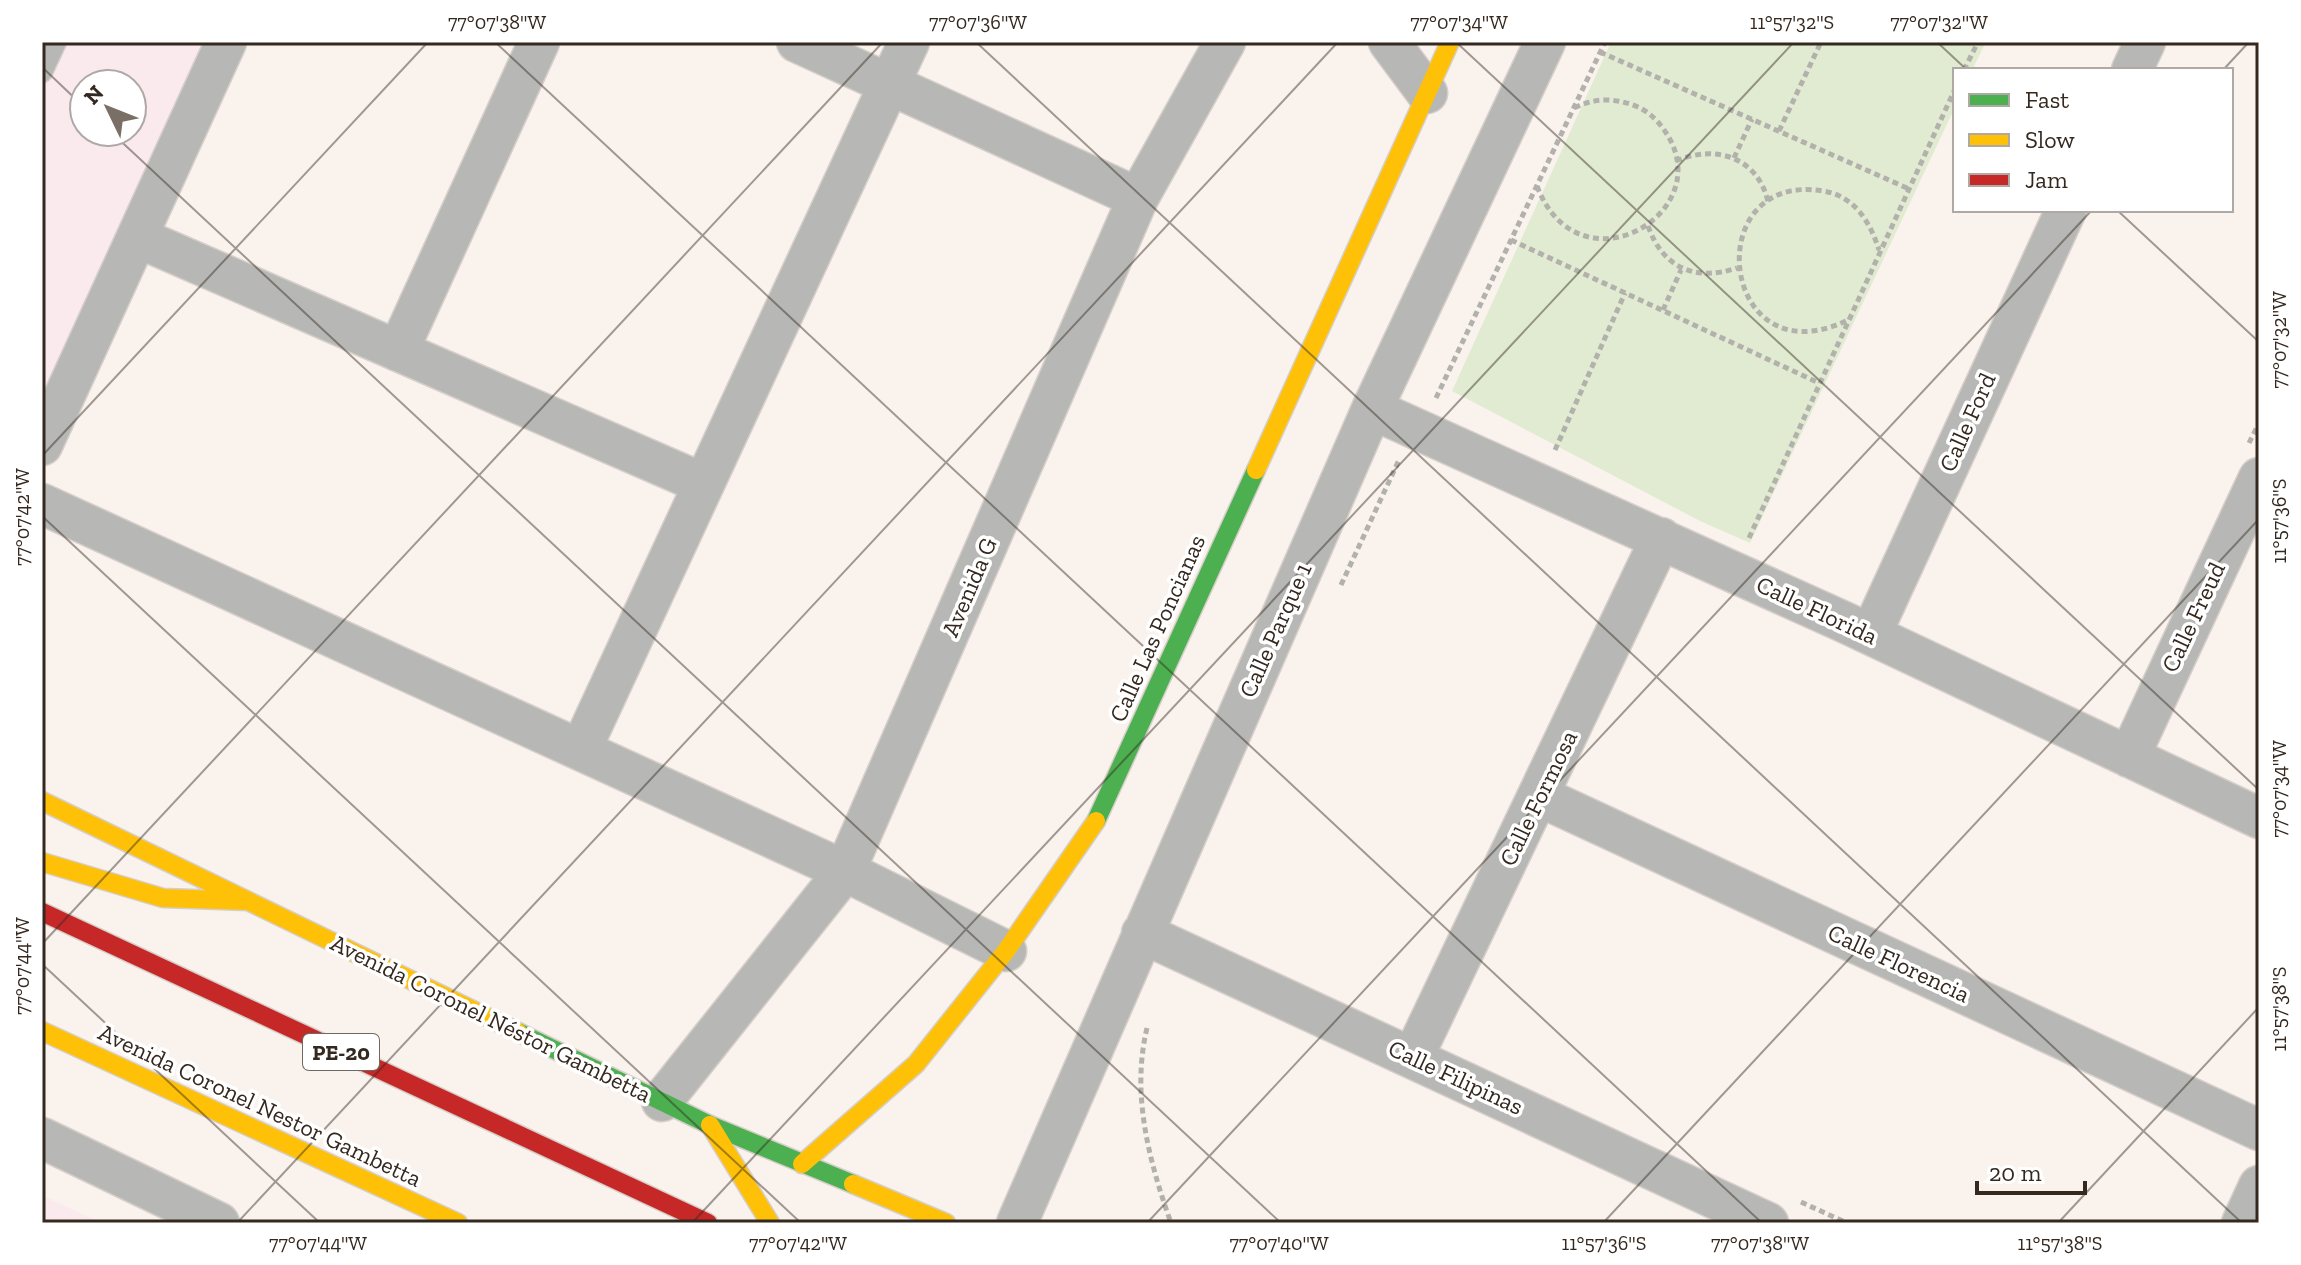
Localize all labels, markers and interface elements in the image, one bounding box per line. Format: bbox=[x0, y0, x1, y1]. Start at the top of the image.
text: 77°07'38"W bbox=[448, 10, 546, 34]
text: 77°07'36"W bbox=[929, 10, 1027, 34]
text: 77°07'34"W bbox=[1410, 10, 1508, 34]
text: 11°57'32"S bbox=[1750, 10, 1834, 34]
text: 77°07'32"W bbox=[1890, 10, 1988, 34]
north arrow bbox=[68, 68, 148, 148]
legend bbox=[1953, 68, 2233, 212]
text: N bbox=[78, 79, 109, 110]
text: Fast bbox=[2025, 85, 2069, 114]
text: Slow bbox=[2025, 125, 2075, 154]
text: Jam bbox=[2025, 165, 2068, 194]
text: 77°07'32"W bbox=[2267, 291, 2291, 389]
street label: Calle Ford bbox=[1932, 368, 2002, 476]
text: 77°07'42"W bbox=[10, 468, 34, 566]
text: 11°57'36"S bbox=[2267, 479, 2291, 563]
street label: Calle Las Poncianas bbox=[1103, 530, 1211, 726]
street label: Avenida G bbox=[935, 533, 1003, 641]
street label: Calle Freud bbox=[2155, 557, 2231, 677]
street label: Calle Parque 1 bbox=[1232, 558, 1318, 702]
street label: Calle Florida bbox=[1752, 569, 1883, 651]
street label: Calle Formosa bbox=[1493, 725, 1583, 870]
text: 77°07'34"W bbox=[2267, 740, 2291, 838]
text: 77°07'44"W bbox=[10, 917, 34, 1015]
street label: Calle Florencia bbox=[1823, 917, 1975, 1009]
street label: Avenida Coronel Néstor Gambetta bbox=[326, 928, 656, 1109]
text: 11°57'38"S bbox=[2267, 967, 2291, 1052]
street label: Avenida Coronel Nestor Gambetta bbox=[94, 1017, 426, 1193]
street label: Calle Filipinas bbox=[1384, 1033, 1528, 1121]
road number: PE-20 bbox=[303, 1034, 379, 1070]
scale bar bbox=[1977, 1145, 2085, 1195]
text: 20 m bbox=[1989, 1158, 2042, 1187]
text: 77°07'44"W bbox=[269, 1231, 367, 1255]
text: 77°07'42"W bbox=[749, 1231, 847, 1255]
text: 77°07'40"W bbox=[1229, 1231, 1329, 1255]
text: 11°57'36"S bbox=[1562, 1231, 1646, 1255]
text: 77°07'38"W bbox=[1711, 1231, 1809, 1255]
text: 11°57'38"S bbox=[2018, 1231, 2103, 1255]

